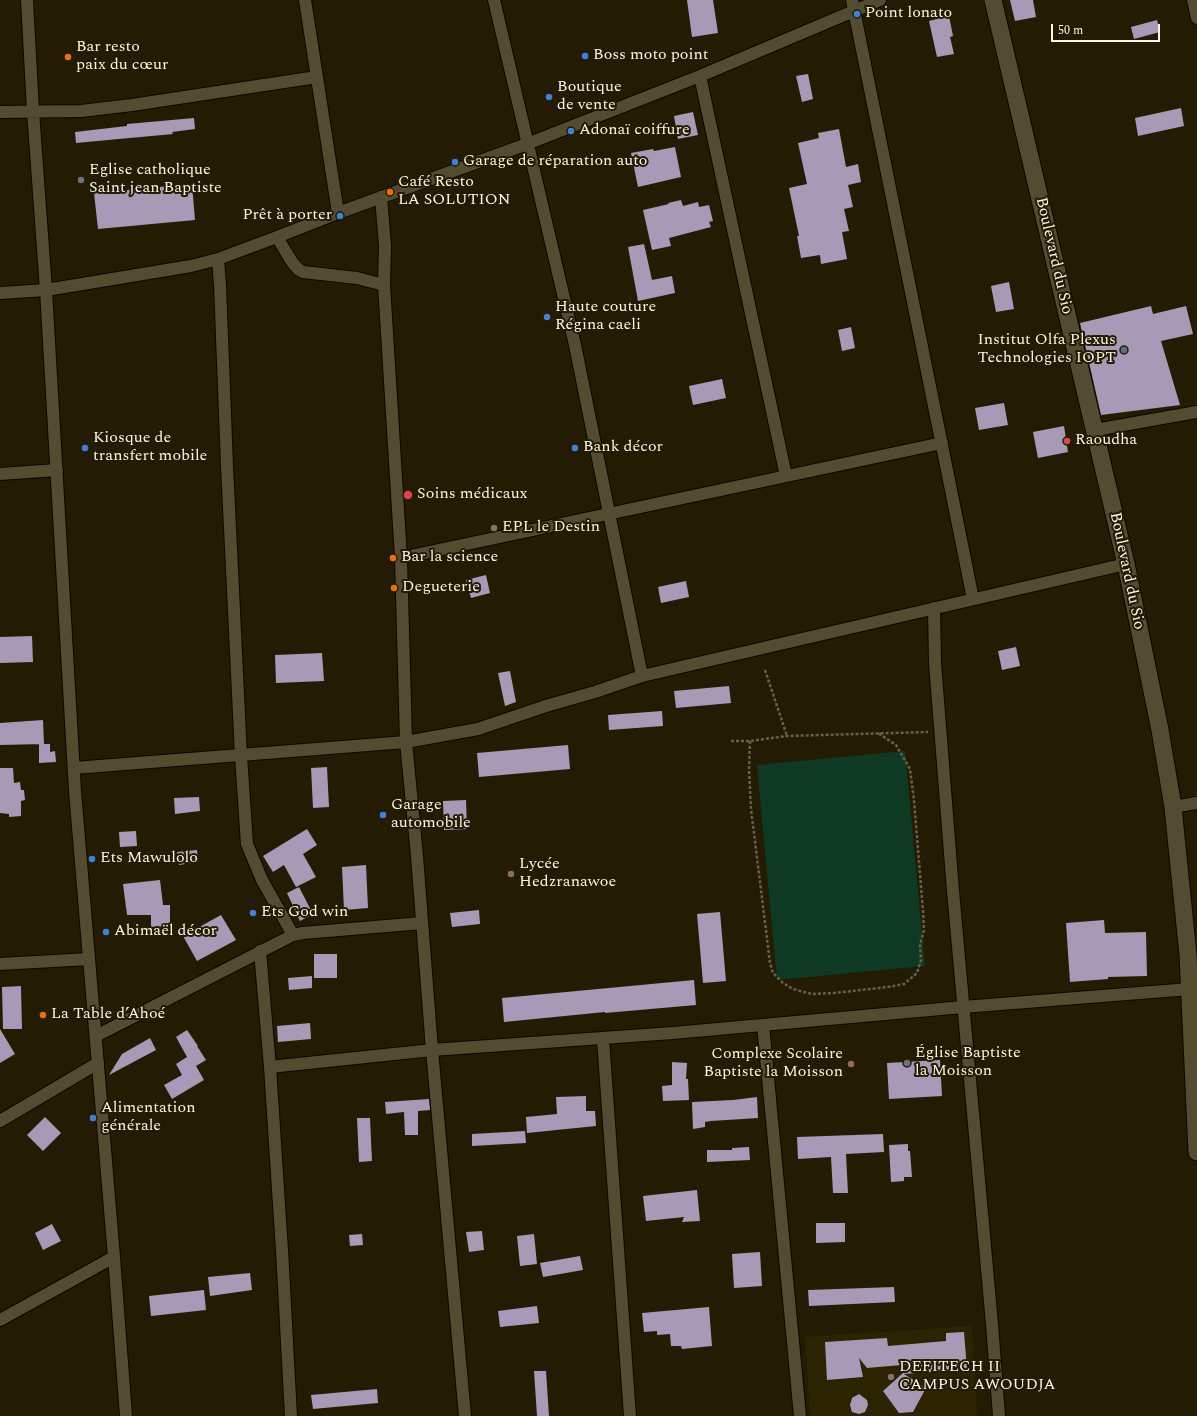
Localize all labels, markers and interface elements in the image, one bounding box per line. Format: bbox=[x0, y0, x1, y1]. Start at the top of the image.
place label: Point lonato bbox=[865, 4, 952, 24]
marker: Point lonato bbox=[852, 9, 862, 19]
scale bar bbox=[1053, 16, 1162, 42]
text: 50 m bbox=[1058, 21, 1083, 40]
place label: Bar resto paix du cœur bbox=[76, 38, 168, 76]
place label: Boss moto point bbox=[593, 46, 708, 66]
marker: Boss moto point bbox=[580, 51, 590, 61]
marker: Bar resto paix du cœur bbox=[63, 52, 73, 62]
place label: Boutique de vente bbox=[557, 78, 622, 116]
marker: Boutique de vente bbox=[544, 92, 554, 102]
place label: Adonaï coiffure bbox=[579, 121, 690, 141]
marker: Adonaï coiffure bbox=[566, 126, 576, 136]
place label: Garage de réparation auto bbox=[463, 152, 648, 172]
marker: Garage de réparation auto bbox=[450, 157, 460, 167]
place label: Eglise catholique Saint jean Baptiste bbox=[89, 161, 222, 199]
place label: Café Resto LA SOLUTION bbox=[398, 173, 510, 211]
marker: Eglise catholique Saint jean Baptiste bbox=[76, 175, 86, 185]
marker: Café Resto LA SOLUTION bbox=[385, 187, 395, 197]
street label: Boulevard du Sio bbox=[1030, 196, 1076, 316]
place label: Prêt à porter bbox=[242, 206, 332, 226]
marker: Prêt à porter bbox=[335, 211, 345, 221]
place label: Haute couture Régina caeli bbox=[555, 298, 656, 336]
marker: Haute couture Régina caeli bbox=[542, 312, 552, 322]
place label: Institut Olfa Plexus Technologies IOPT bbox=[977, 331, 1116, 369]
marker: Institut Olfa Plexus Technologies IOPT bbox=[1119, 345, 1129, 355]
place label: Kiosque de transfert mobile bbox=[93, 429, 207, 467]
place label: Raoudha bbox=[1075, 431, 1137, 451]
marker: Raoudha bbox=[1062, 436, 1072, 446]
place label: Bank décor bbox=[583, 438, 663, 458]
marker: Kiosque de transfert mobile bbox=[80, 443, 90, 453]
marker: Bank décor bbox=[570, 443, 580, 453]
place label: Soins médicaux bbox=[417, 485, 528, 505]
marker: Soins médicaux bbox=[402, 489, 414, 501]
street label: Boulevard du Sio bbox=[1104, 511, 1148, 631]
place label: EPL le Destin bbox=[502, 518, 600, 538]
marker: EPL le Destin bbox=[489, 523, 499, 533]
place label: Bar la science bbox=[401, 548, 498, 568]
marker: Bar la science bbox=[388, 553, 398, 563]
place label: Degueterie bbox=[402, 578, 480, 598]
marker: Degueterie bbox=[389, 583, 399, 593]
place label: Garage automobile bbox=[391, 796, 471, 834]
marker: Garage automobile bbox=[378, 810, 388, 820]
place label: Ets Mawulolo bbox=[100, 849, 198, 869]
marker: Ets Mawulolo bbox=[87, 854, 97, 864]
place label: Lycée Hedzranawoe bbox=[519, 855, 616, 893]
marker: Lycée Hedzranawoe bbox=[506, 869, 516, 879]
place label: Ets God win bbox=[261, 903, 348, 923]
marker: Ets God win bbox=[248, 908, 258, 918]
place label: Abimaël décor bbox=[114, 922, 217, 942]
marker: Abimaël décor bbox=[101, 927, 111, 937]
place label: La Table d’Ahoé bbox=[51, 1005, 165, 1025]
marker: La Table d’Ahoé bbox=[38, 1010, 48, 1020]
place label: Église Baptiste la Moisson bbox=[915, 1044, 1021, 1082]
place label: Complexe Scolaire Baptiste la Moisson bbox=[704, 1045, 843, 1083]
marker: Église Baptiste la Moisson bbox=[902, 1058, 912, 1068]
marker: Complexe Scolaire Baptiste la Moisson bbox=[846, 1059, 856, 1069]
place label: Alimentation générale bbox=[101, 1099, 195, 1137]
marker: Alimentation générale bbox=[88, 1113, 98, 1123]
place label: DEFITECH II CAMPUS AWOUDJA bbox=[899, 1358, 1056, 1396]
marker: DEFITECH II CAMPUS AWOUDJA bbox=[886, 1372, 896, 1382]

